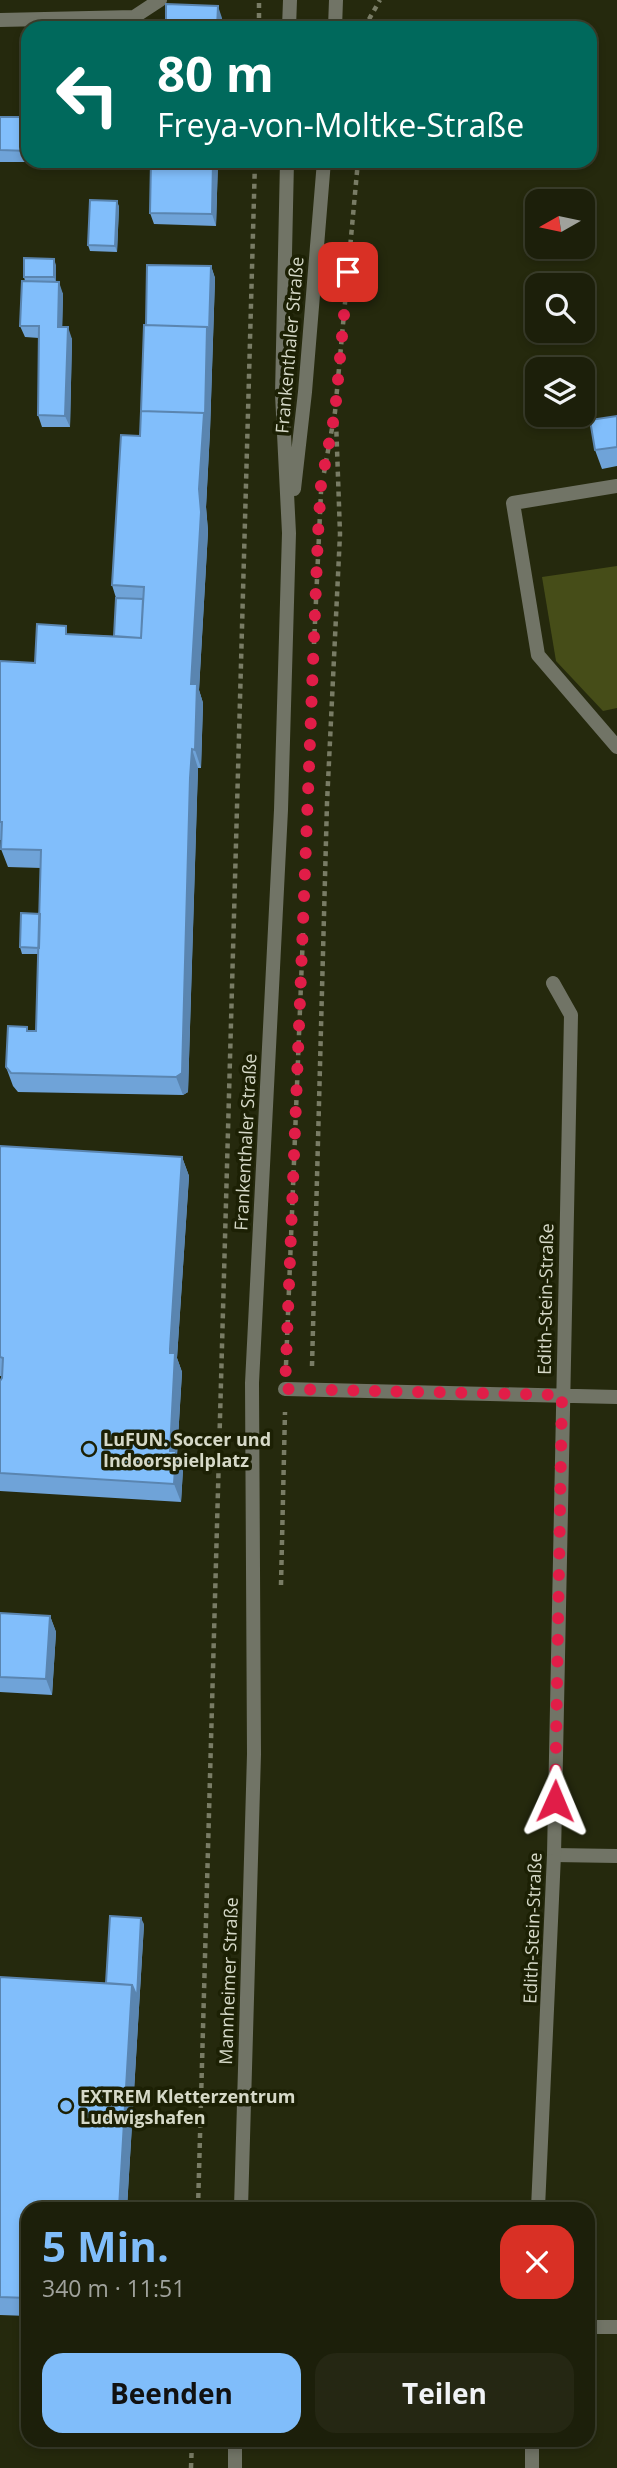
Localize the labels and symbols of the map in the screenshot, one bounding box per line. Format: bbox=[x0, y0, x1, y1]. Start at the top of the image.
north arrow bbox=[525, 189, 595, 259]
pin bbox=[318, 242, 378, 302]
street label: Frankenthaler Straße bbox=[269, 256, 309, 434]
street label: Frankenthaler Straße bbox=[228, 1053, 262, 1231]
street label: Edith-Stein-Straße bbox=[532, 1223, 558, 1375]
place label: LuFUN. Soccer und Indoorspielplatz bbox=[103, 1427, 271, 1472]
marker: LuFUN. Soccer und Indoorspielplatz bbox=[81, 1441, 97, 1457]
position arrow bbox=[518, 1764, 592, 1838]
street label: Edith-Stein-Straße bbox=[517, 1852, 547, 2004]
street label: Mannheimer Straße bbox=[213, 1897, 243, 2065]
place label: EXTREM Kletterzentrum Ludwigshafen bbox=[80, 2084, 295, 2129]
marker: EXTREM Kletterzentrum Ludwigshafen bbox=[58, 2098, 74, 2114]

